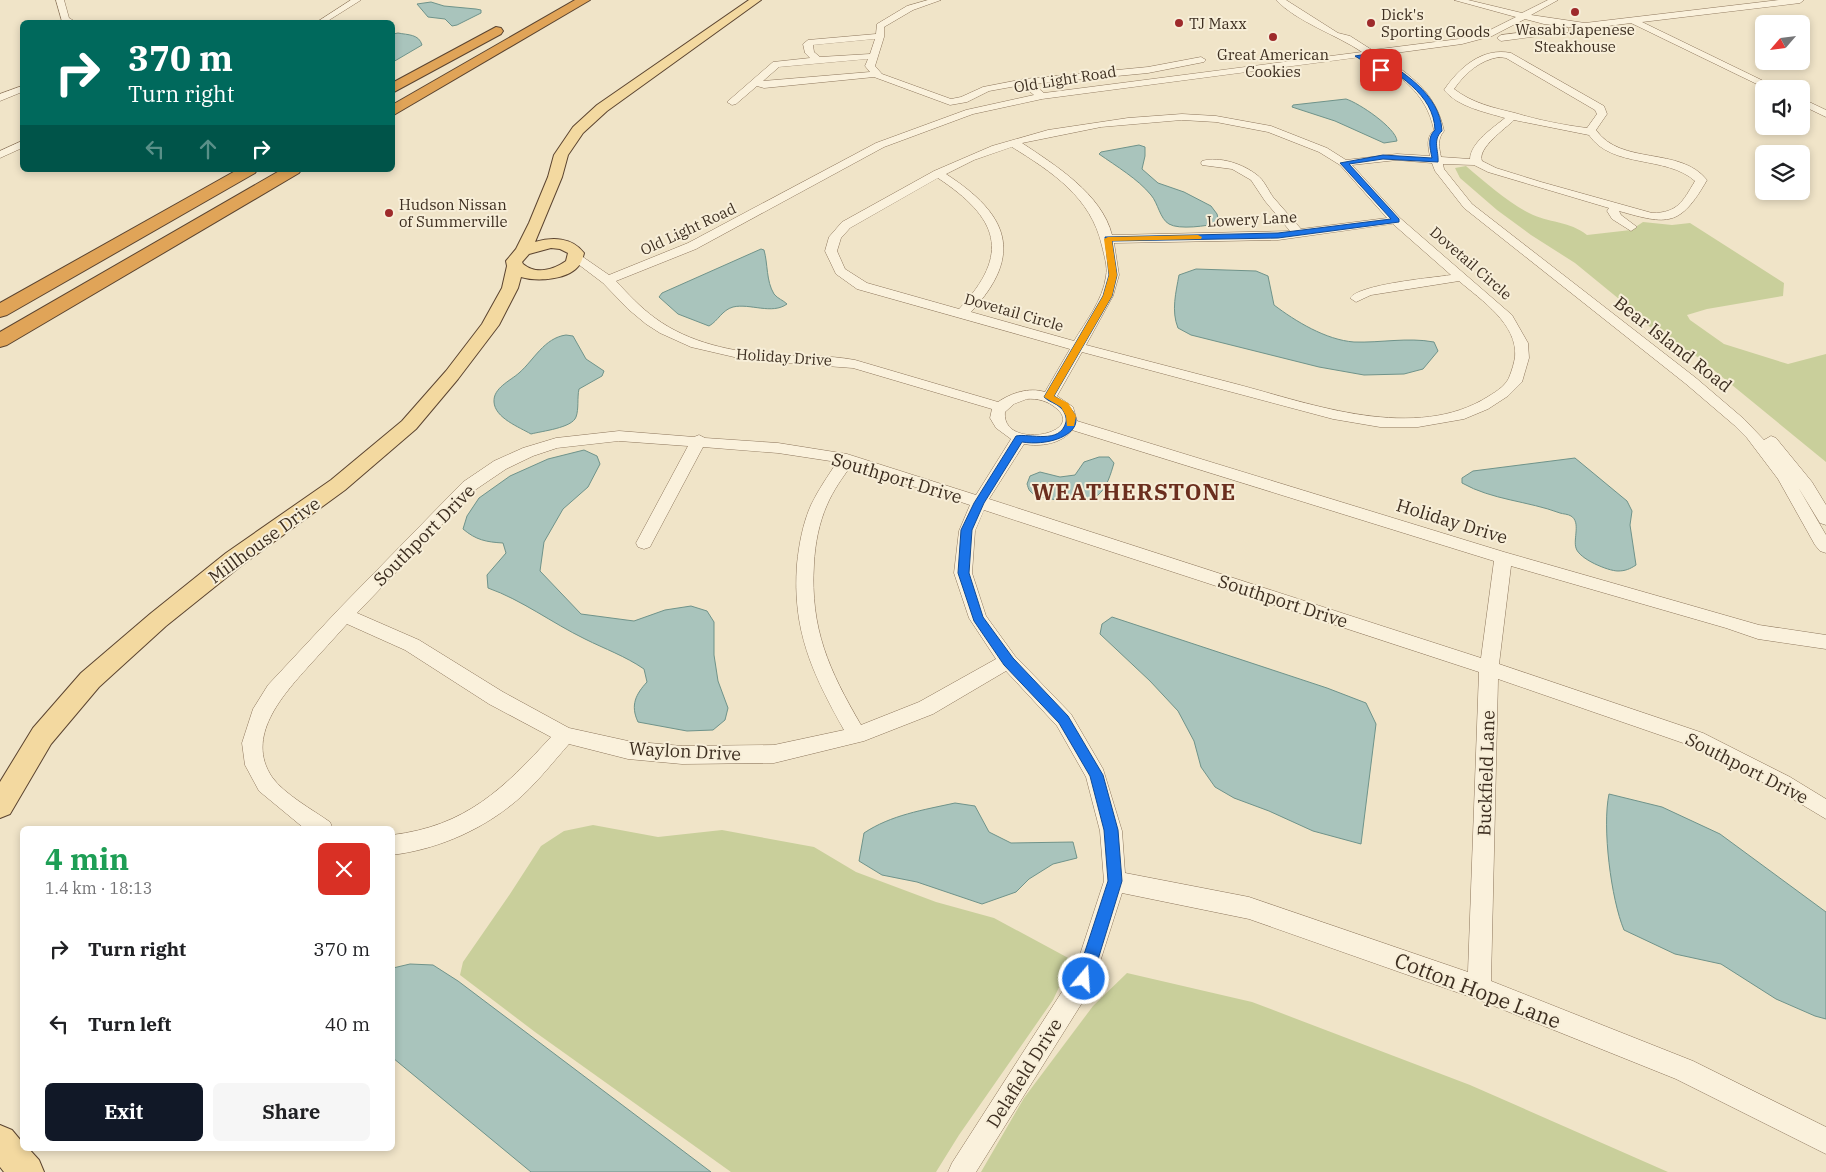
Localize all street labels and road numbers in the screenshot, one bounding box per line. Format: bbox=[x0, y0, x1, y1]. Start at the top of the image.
street label: Old Light Road bbox=[1012, 62, 1118, 96]
street label: Old Light Road bbox=[637, 199, 739, 259]
street label: Lowery Lane bbox=[1206, 207, 1298, 231]
street label: Dovetail Circle bbox=[1426, 222, 1516, 304]
street label: Dovetail Circle bbox=[962, 289, 1066, 335]
street label: Bear Island Road bbox=[1609, 291, 1737, 397]
street label: Holiday Drive bbox=[735, 344, 833, 370]
street label: Southport Drive bbox=[829, 447, 965, 509]
street label: Southport Drive bbox=[368, 479, 480, 591]
street label: Millhouse Drive bbox=[204, 492, 324, 588]
street label: Holiday Drive bbox=[1394, 493, 1510, 549]
street label: Southport Drive bbox=[1215, 569, 1351, 633]
street label: Buckfield Lane bbox=[1472, 710, 1500, 836]
street label: Southport Drive bbox=[1682, 727, 1812, 809]
street label: Waylon Drive bbox=[628, 737, 742, 765]
street label: Cotton Hope Lane bbox=[1391, 945, 1565, 1035]
street label: Delafield Drive bbox=[981, 1014, 1067, 1132]

